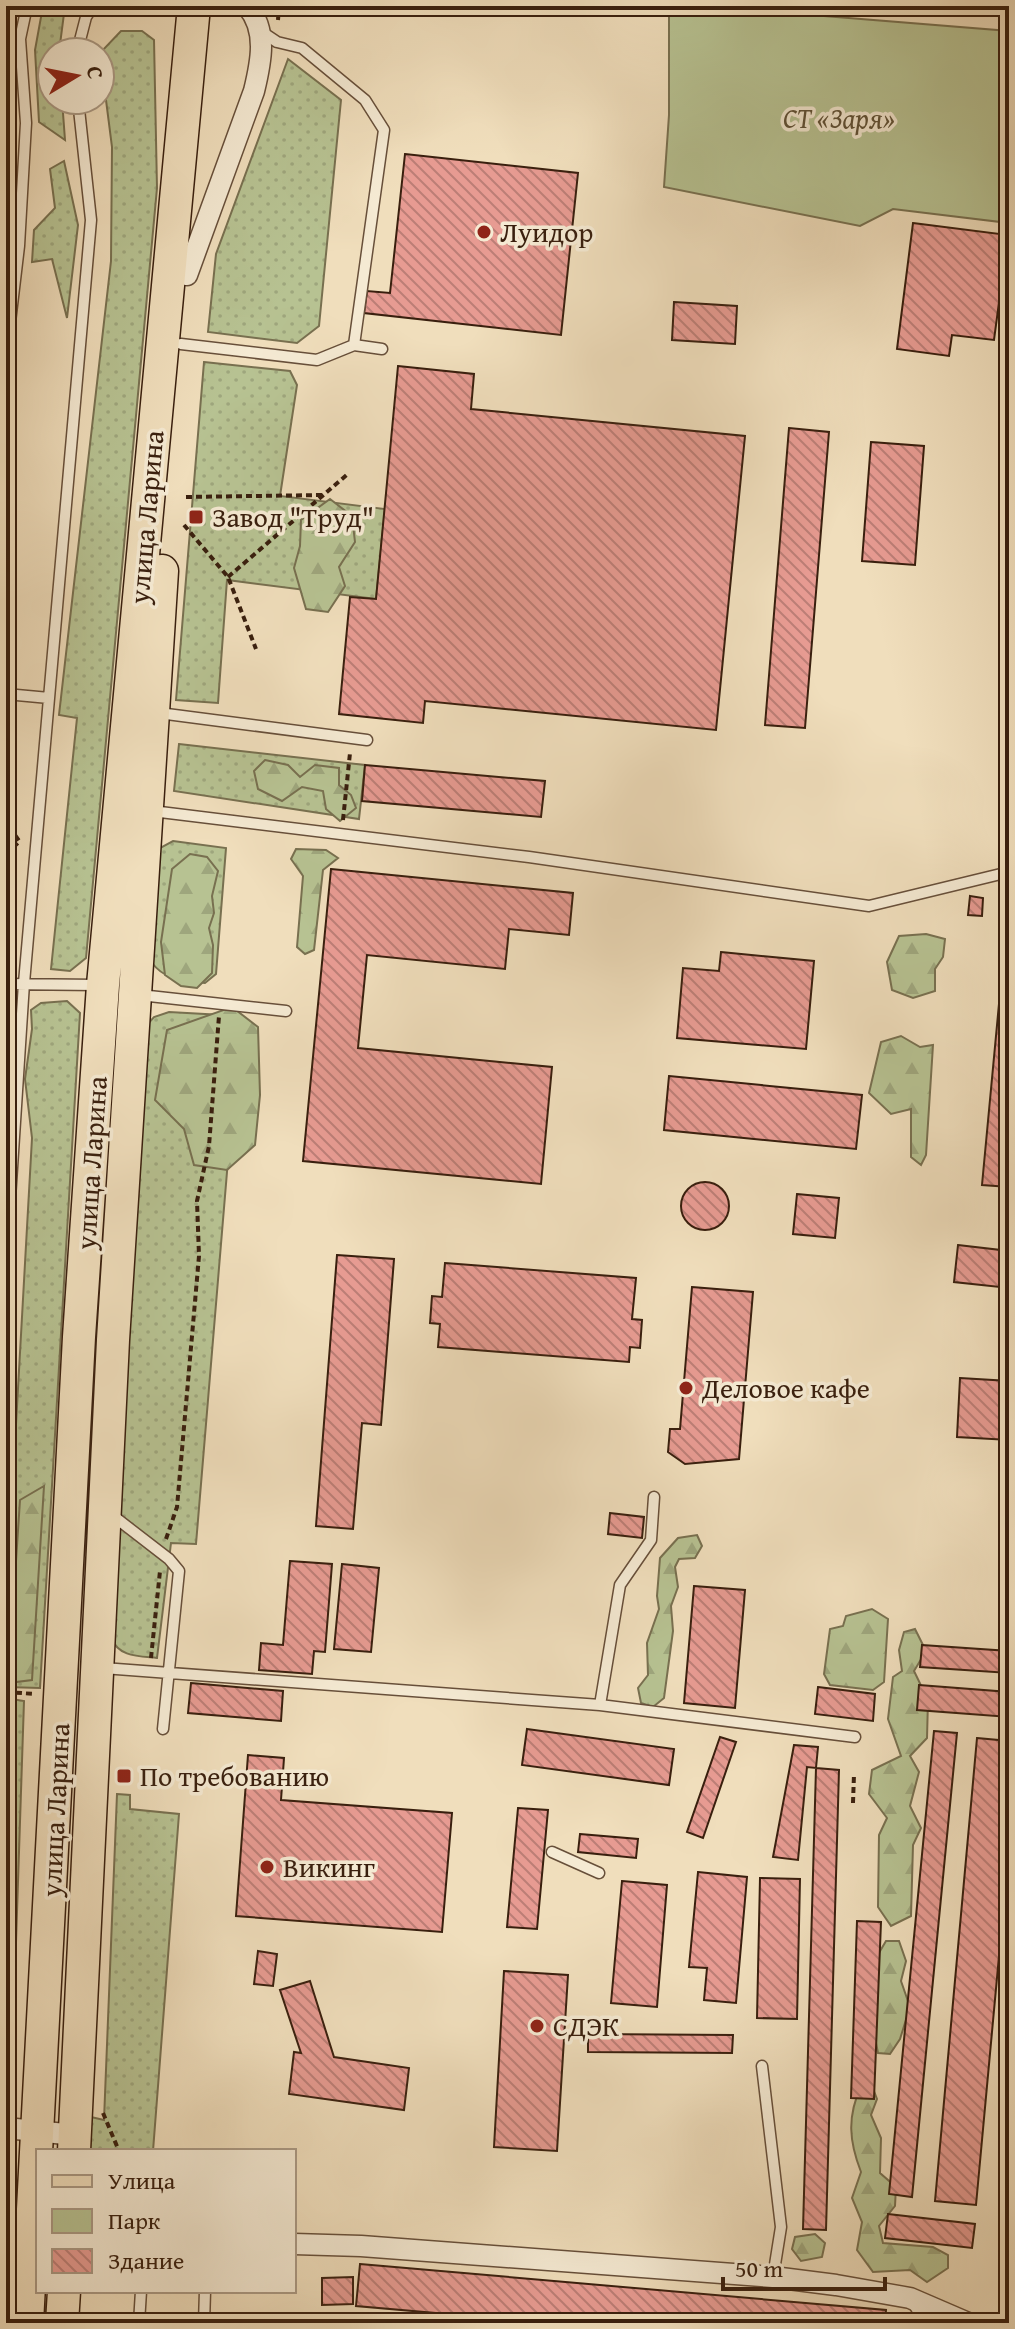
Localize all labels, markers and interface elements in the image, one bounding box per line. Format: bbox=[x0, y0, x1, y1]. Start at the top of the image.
north arrow bbox=[36, 36, 116, 116]
text: С bbox=[79, 64, 113, 81]
park label: СТ «Заря» bbox=[783, 97, 895, 138]
place label: Луидор bbox=[500, 211, 593, 252]
marker: Луидор bbox=[475, 223, 493, 241]
street label: улица Ларина bbox=[117, 428, 174, 607]
place label: Завод "Труд" bbox=[212, 496, 374, 537]
marker: Завод "Труд" bbox=[187, 508, 205, 526]
street label: улица Ларина bbox=[64, 1074, 117, 1252]
place label: Деловое кафе bbox=[701, 1367, 870, 1408]
marker: Деловое кафе bbox=[677, 1379, 695, 1397]
street label: улица Ларина bbox=[29, 1721, 80, 1899]
place label: По требованию bbox=[140, 1755, 329, 1796]
marker: По требованию bbox=[115, 1767, 133, 1785]
place label: Викинг bbox=[283, 1846, 375, 1887]
marker: Викинг bbox=[258, 1858, 276, 1876]
place label: СДЭК bbox=[553, 2005, 619, 2046]
marker: СДЭК bbox=[528, 2017, 546, 2035]
legend bbox=[36, 2149, 296, 2293]
text: Улица bbox=[108, 2163, 176, 2198]
text: Парк bbox=[108, 2203, 161, 2238]
scale bar bbox=[723, 2241, 885, 2291]
text: Здание bbox=[108, 2243, 184, 2278]
text: 50 m bbox=[735, 2251, 783, 2286]

